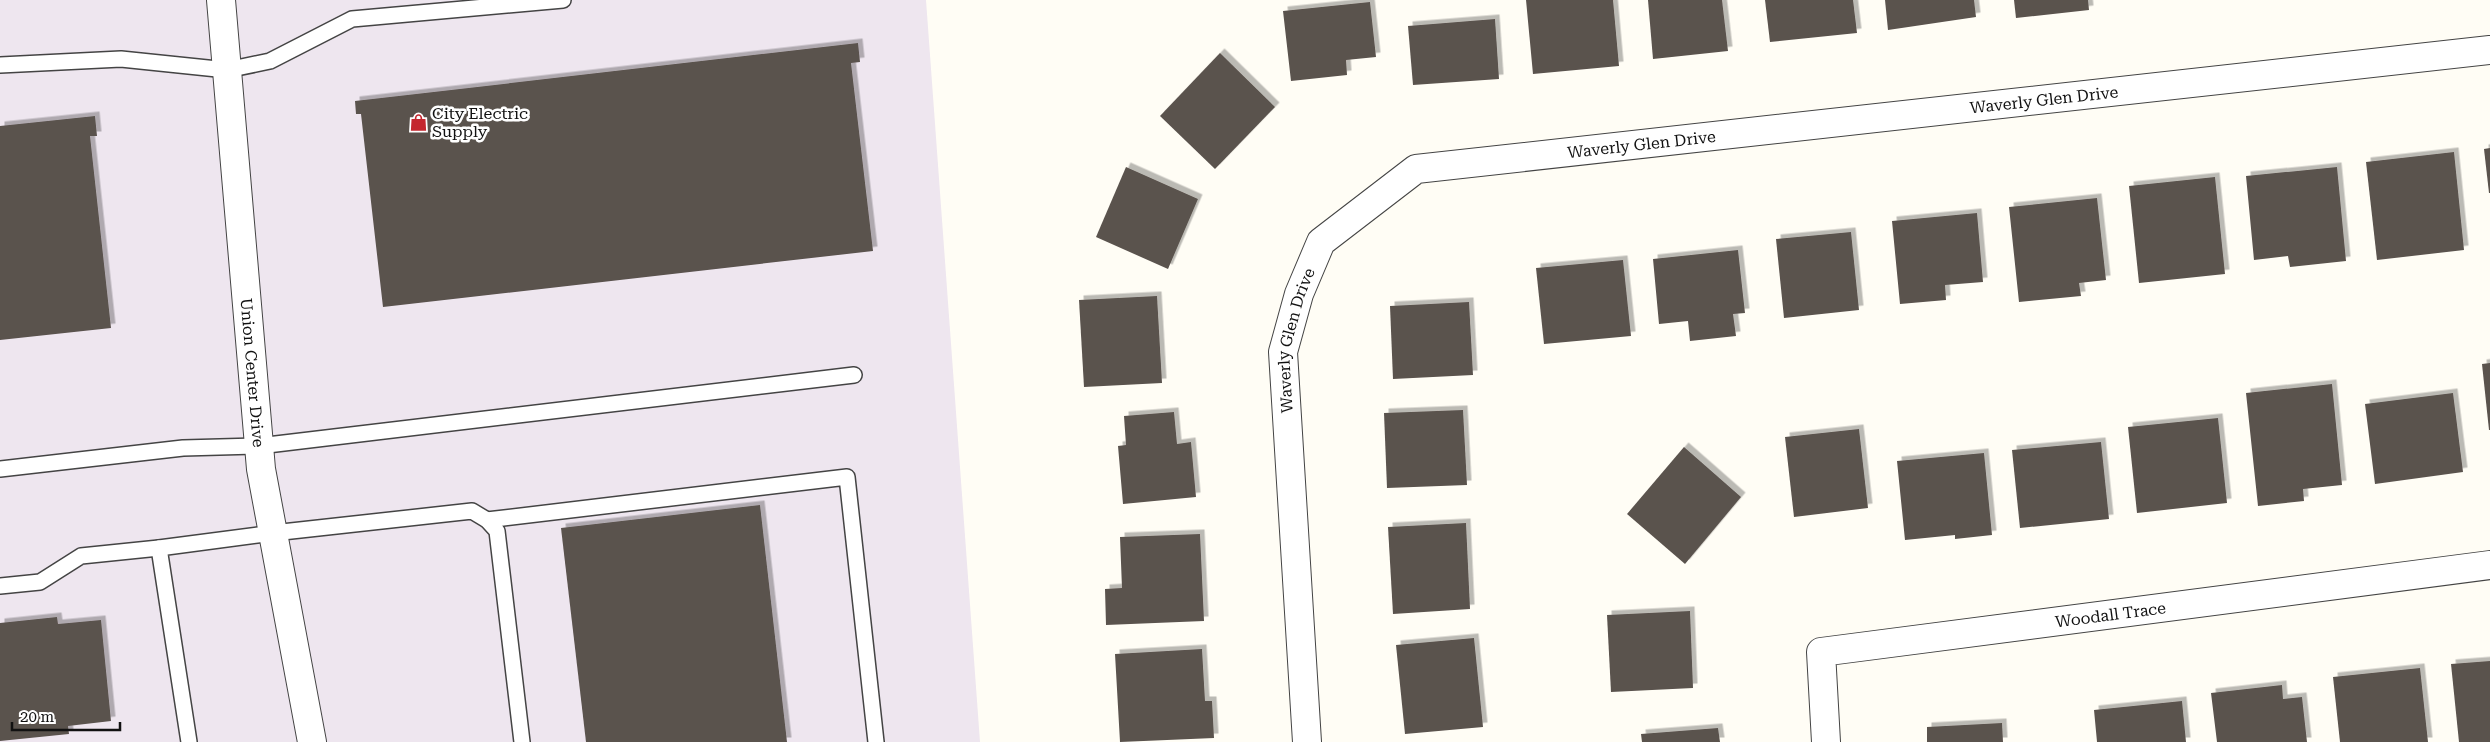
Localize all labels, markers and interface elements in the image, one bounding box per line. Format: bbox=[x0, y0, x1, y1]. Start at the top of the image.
street label: Waverly Glen Drive bbox=[1969, 82, 2119, 118]
place label: City Electric Supply bbox=[432, 104, 528, 141]
shop icon: City Electric Supply bbox=[408, 112, 428, 132]
street label: Waverly Glen Drive bbox=[1566, 127, 1717, 162]
street label: Waverly Glen Drive bbox=[1274, 265, 1319, 414]
street label: Union Center Drive bbox=[236, 297, 268, 448]
street label: Woodall Trace bbox=[2054, 598, 2167, 631]
scale bar bbox=[12, 700, 120, 732]
text: 20 m bbox=[20, 708, 55, 726]

